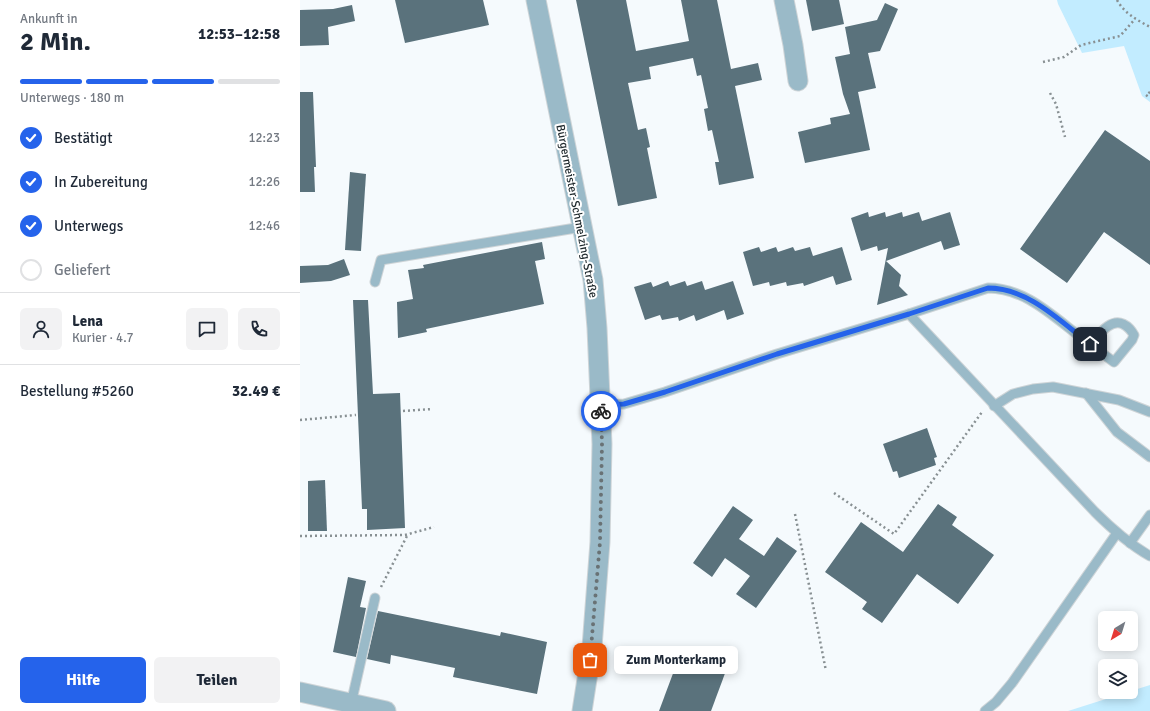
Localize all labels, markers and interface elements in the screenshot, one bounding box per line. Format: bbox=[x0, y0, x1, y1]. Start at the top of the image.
text: Ankunft in bbox=[20, 11, 78, 27]
text: 12:53–12:58 bbox=[198, 25, 280, 43]
text: 2 Min. bbox=[20, 26, 91, 58]
text: Unterwegs · 180 m bbox=[20, 90, 124, 106]
street label: Bürgermeister-Schmelzing-Straße bbox=[552, 123, 601, 299]
icon: check bbox=[20, 127, 42, 149]
text: Bestätigt bbox=[54, 129, 112, 147]
text: 12:23 bbox=[248, 130, 280, 146]
icon: check bbox=[20, 171, 42, 193]
text: In Zubereitung bbox=[54, 173, 148, 191]
text: 12:26 bbox=[248, 174, 280, 190]
icon: check bbox=[20, 215, 42, 237]
text: Unterwegs bbox=[54, 217, 123, 235]
text: 12:46 bbox=[248, 218, 280, 234]
text: Geliefert bbox=[54, 261, 111, 279]
button: person bbox=[20, 308, 62, 350]
button: chat bbox=[186, 308, 228, 350]
button: phone bbox=[238, 308, 280, 350]
text: Lena bbox=[72, 312, 103, 330]
pin bbox=[1073, 327, 1107, 361]
text: Kurier · 4.7 bbox=[72, 330, 134, 346]
icon: home bbox=[1079, 333, 1101, 355]
text: Bestellung #5260 bbox=[20, 382, 134, 400]
text: 32.49 € bbox=[232, 382, 280, 400]
courier bbox=[581, 391, 621, 431]
icon: bike bbox=[590, 400, 612, 422]
north arrow bbox=[1098, 611, 1138, 651]
map controls bbox=[1098, 611, 1138, 699]
pin bbox=[573, 643, 607, 677]
callout: Zum Monterkamp bbox=[614, 646, 738, 674]
icon: bag bbox=[579, 649, 601, 671]
text: Zum Monterkamp bbox=[626, 652, 726, 668]
button: Hilfe bbox=[20, 657, 146, 703]
button: Teilen bbox=[154, 657, 280, 703]
button: layers bbox=[1098, 659, 1138, 699]

